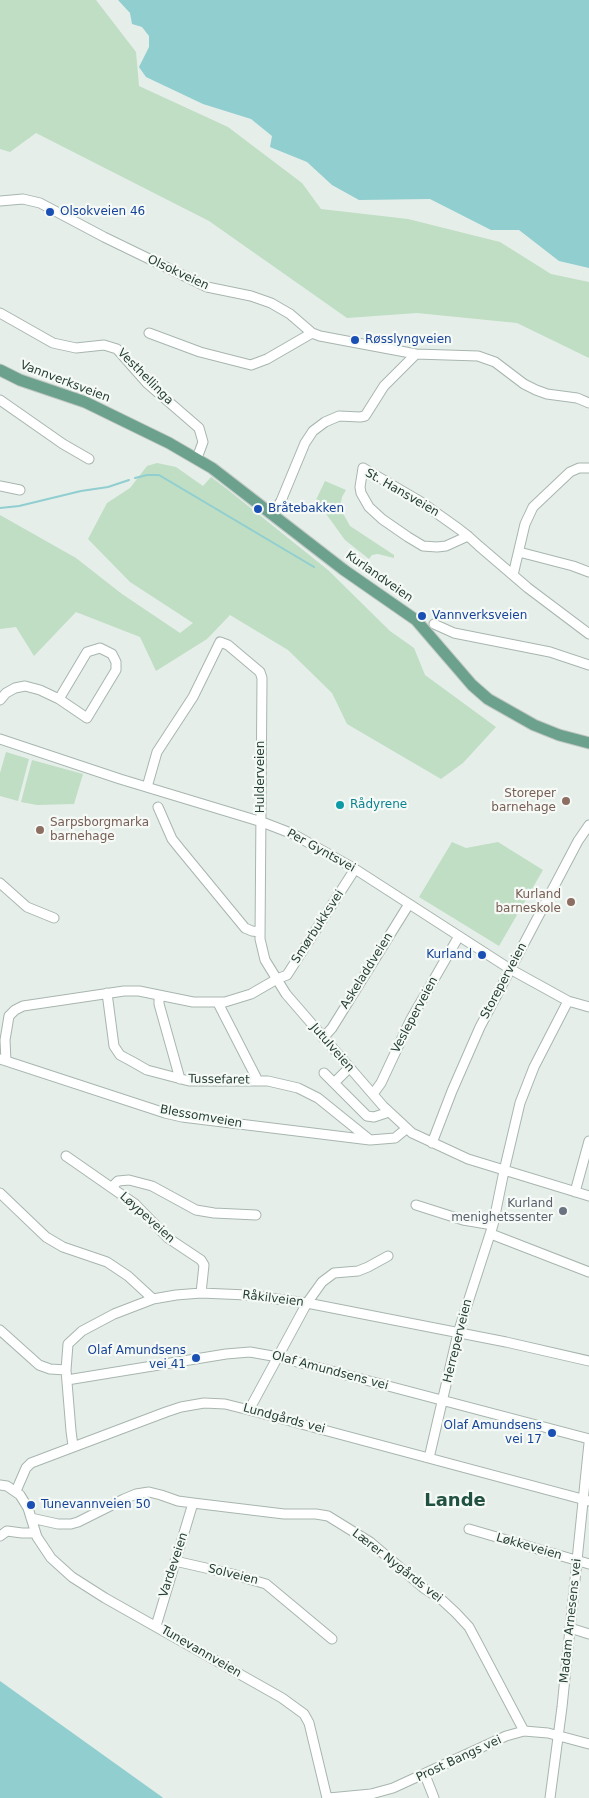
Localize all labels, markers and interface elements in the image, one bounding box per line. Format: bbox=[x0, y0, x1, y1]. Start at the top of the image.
place label: Olsokveien 46 bbox=[60, 205, 145, 219]
marker: Olsokveien 46 bbox=[44, 206, 56, 218]
street label: Olsokveien bbox=[145, 253, 211, 293]
place label: Røsslyngveien bbox=[365, 333, 452, 347]
marker: Røsslyngveien bbox=[349, 334, 361, 346]
street label: Vesthellinga bbox=[114, 346, 176, 408]
street label: Vannverksveien bbox=[18, 358, 112, 406]
street label: St. Hansveien bbox=[362, 466, 442, 520]
place label: Bråtebakken bbox=[268, 502, 344, 516]
marker: Bråtebakken bbox=[252, 503, 264, 515]
street label: Kurlandveien bbox=[343, 549, 415, 605]
place label: Vannverksveien bbox=[432, 609, 527, 623]
marker: Vannverksveien bbox=[416, 610, 428, 622]
street label: Hulderveien bbox=[254, 741, 268, 813]
place label: Storeper barnehage bbox=[491, 787, 556, 815]
marker: Storeper barnehage bbox=[560, 795, 572, 807]
place label: Rådyrene bbox=[350, 798, 407, 812]
marker: Rådyrene bbox=[334, 799, 346, 811]
place label: Sarpsborgmarka barnehage bbox=[50, 816, 149, 844]
marker: Sarpsborgmarka barnehage bbox=[34, 824, 46, 836]
street label: Per Gyntsvei bbox=[284, 826, 358, 876]
street label: Smørbukksvei bbox=[289, 888, 347, 966]
place label: Kurland barneskole bbox=[495, 888, 561, 916]
marker: Kurland barneskole bbox=[565, 896, 577, 908]
street label: Askeladdveien bbox=[338, 930, 396, 1012]
street label: Storeperveien bbox=[478, 940, 530, 1022]
place label: Kurland bbox=[426, 948, 472, 962]
marker: Kurland bbox=[476, 949, 488, 961]
street label: Vesleperveien bbox=[389, 974, 441, 1056]
street label: Jutulveien bbox=[307, 1021, 357, 1075]
street label: Tussefaret bbox=[188, 1072, 250, 1088]
street label: Blessomveien bbox=[159, 1103, 243, 1131]
street label: Løypeveien bbox=[117, 1190, 177, 1246]
place label: Kurland menighetssenter bbox=[451, 1197, 553, 1225]
marker: Kurland menighetssenter bbox=[557, 1205, 569, 1217]
street label: Råkilveien bbox=[241, 1288, 305, 1310]
street label: Herreperveien bbox=[441, 1298, 475, 1384]
place label: Olaf Amundsens vei 41 bbox=[88, 1344, 186, 1372]
street label: Olaf Amundsens vei bbox=[270, 1349, 390, 1393]
marker: Olaf Amundsens vei 41 bbox=[190, 1352, 202, 1364]
street label: Lundgårds vei bbox=[241, 1401, 327, 1437]
place label: Olaf Amundsens vei 17 bbox=[444, 1419, 542, 1447]
marker: Olaf Amundsens vei 17 bbox=[546, 1427, 558, 1439]
district label: Lande bbox=[424, 1490, 486, 1512]
place label: Tunevannveien 50 bbox=[41, 1498, 151, 1512]
marker: Tunevannveien 50 bbox=[25, 1499, 37, 1511]
street label: Lærer Nygårds vei bbox=[349, 1526, 445, 1606]
street label: Vardeveien bbox=[157, 1531, 191, 1599]
street label: Løkkeveien bbox=[494, 1531, 564, 1563]
street label: Madam Arnesens vei bbox=[557, 1558, 585, 1684]
street label: Solveien bbox=[206, 1562, 260, 1588]
street label: Tunevannveien bbox=[158, 1623, 244, 1681]
street label: Prost Bangs vei bbox=[414, 1733, 504, 1785]

